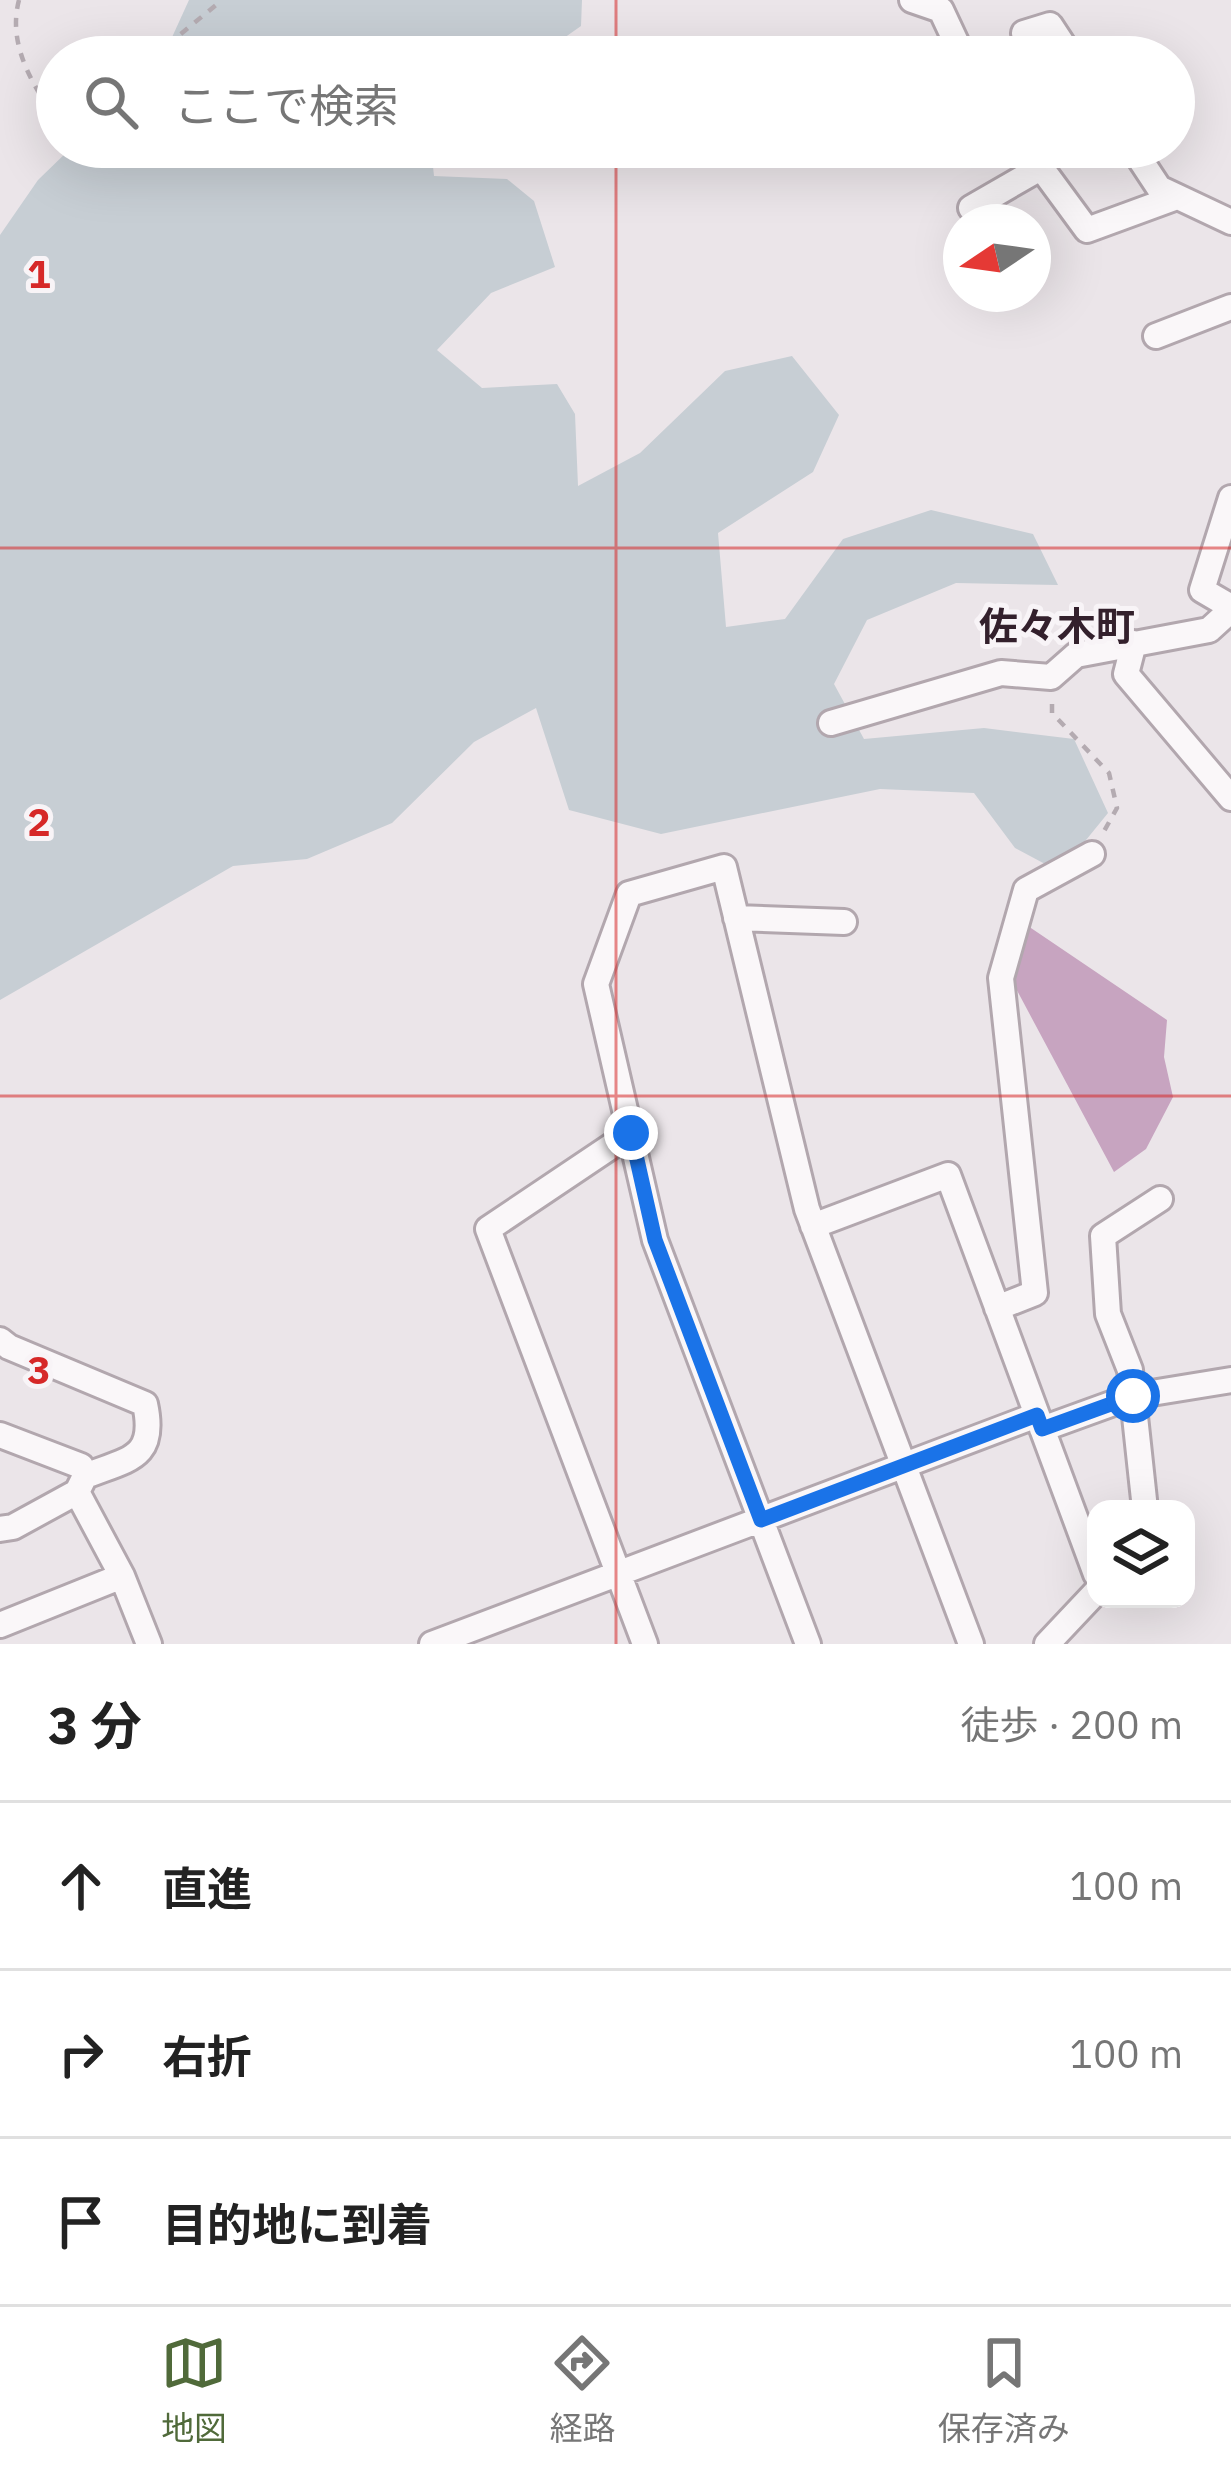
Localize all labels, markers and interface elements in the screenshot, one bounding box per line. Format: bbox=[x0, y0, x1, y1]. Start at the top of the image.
search box bbox=[36, 36, 1195, 168]
icon: search bbox=[78, 69, 144, 135]
text: ここで検索 bbox=[174, 76, 399, 134]
north arrow bbox=[943, 204, 1051, 312]
text: 1 bbox=[27, 248, 51, 299]
district label: 佐々木町 bbox=[979, 600, 1135, 651]
text: 2 bbox=[27, 796, 51, 847]
route end bbox=[604, 1106, 658, 1160]
text: 3 bbox=[27, 1344, 51, 1395]
route start bbox=[1106, 1369, 1160, 1423]
map controls bbox=[1087, 1500, 1195, 1608]
button: layers bbox=[1087, 1500, 1195, 1608]
text: 3 分 bbox=[48, 1692, 142, 1758]
text: 徒歩 · 200 m bbox=[960, 1699, 1183, 1750]
icon: ahead bbox=[48, 1853, 114, 1919]
text: 直進 bbox=[162, 1859, 252, 1917]
text: 100 m bbox=[1070, 1860, 1183, 1911]
icon: right bbox=[48, 2021, 114, 2087]
text: 右折 bbox=[162, 2027, 252, 2085]
text: 100 m bbox=[1070, 2028, 1183, 2079]
icon: arrive bbox=[48, 2189, 114, 2255]
text: 目的地に到着 bbox=[162, 2195, 432, 2253]
tab: 地図 bbox=[161, 2330, 227, 2450]
tab: 経路 bbox=[549, 2330, 615, 2450]
tab: 保存済み bbox=[938, 2330, 1070, 2450]

